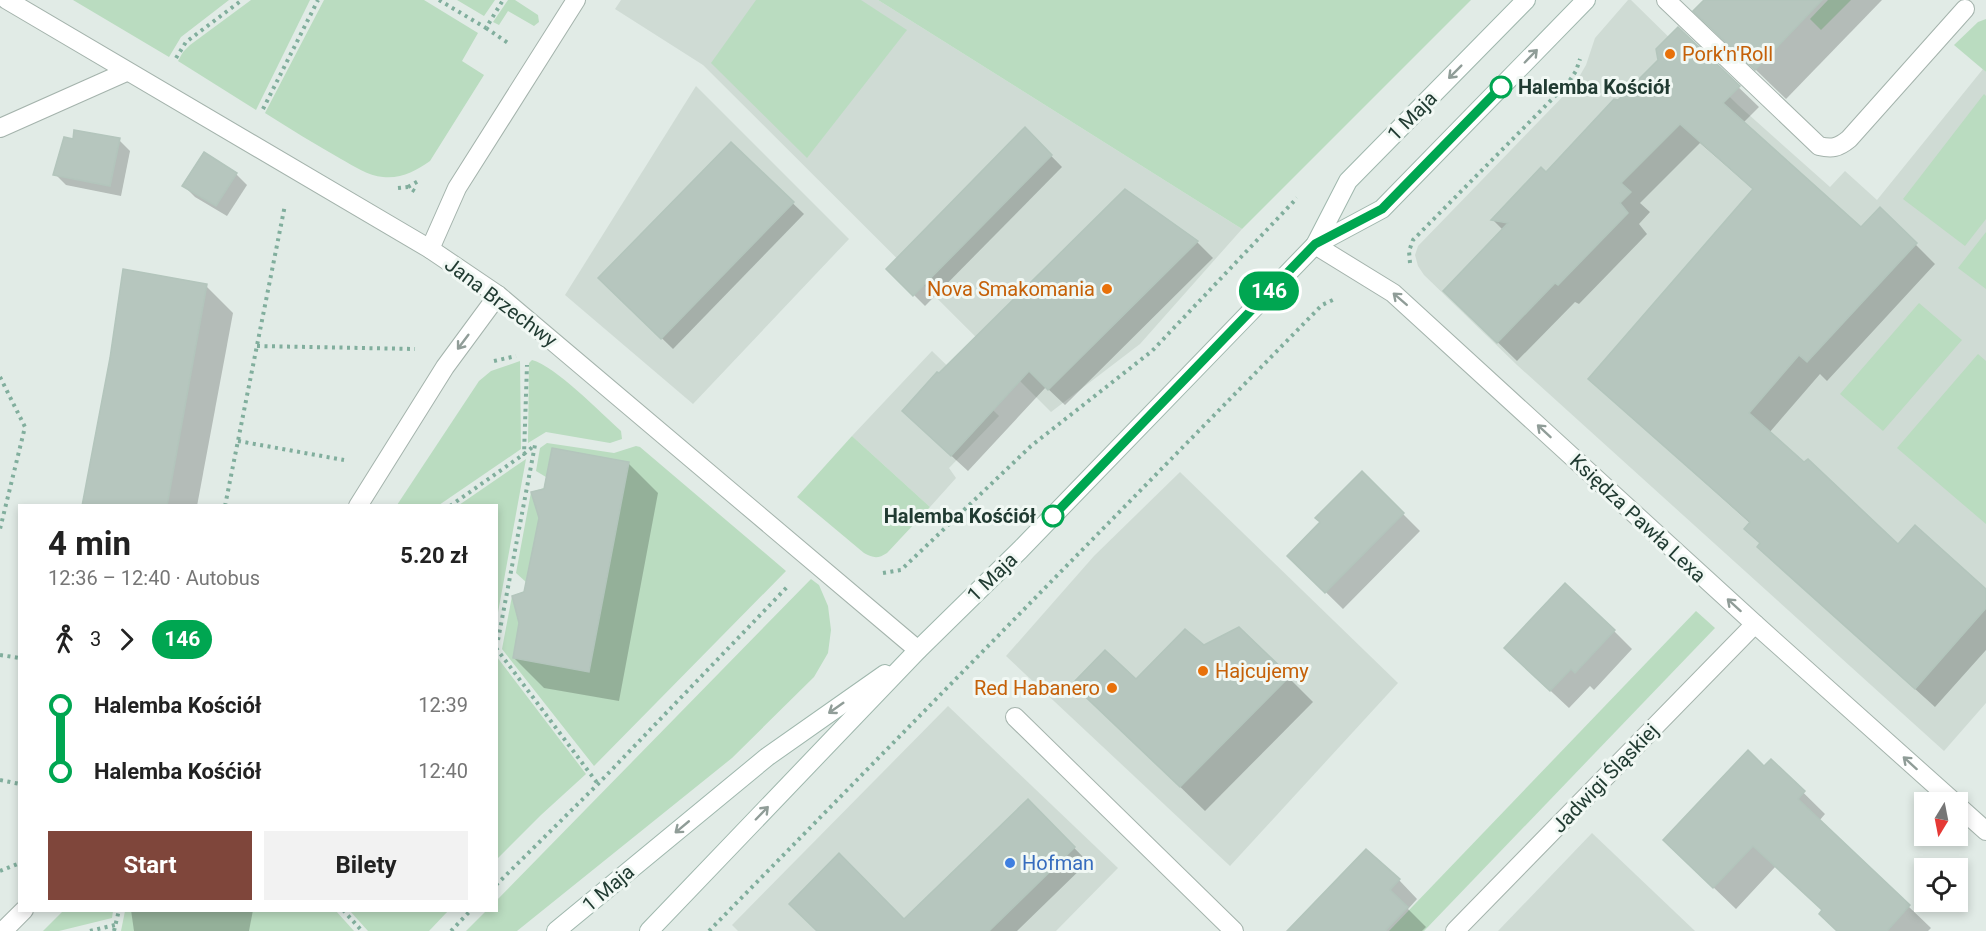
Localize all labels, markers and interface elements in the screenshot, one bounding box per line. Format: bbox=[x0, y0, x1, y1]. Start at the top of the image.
place label: Pork'n'Roll bbox=[1682, 42, 1773, 66]
marker: Pork'n'Roll bbox=[1663, 47, 1677, 61]
one-way arrow bbox=[1524, 49, 1538, 64]
one-way arrow bbox=[1448, 64, 1463, 79]
place label: Halemba Kościół bbox=[1518, 75, 1670, 99]
marker: Halemba Kościół bbox=[1490, 76, 1512, 98]
street label: 1 Maja bbox=[1382, 86, 1442, 146]
street label: Jana Brzechwy bbox=[440, 252, 562, 352]
line badge: 146 bbox=[1234, 272, 1304, 310]
place label: Nova Smakomania bbox=[927, 277, 1095, 301]
text: 146 bbox=[1251, 279, 1287, 303]
marker: Nova Smakomania bbox=[1100, 282, 1114, 296]
one-way arrow bbox=[1393, 292, 1408, 306]
one-way arrow bbox=[457, 333, 469, 349]
one-way arrow bbox=[1536, 424, 1551, 438]
street label: Księdza Pawła Lexa bbox=[1565, 449, 1711, 587]
place label: Halemba Kośćiół bbox=[884, 504, 1036, 528]
marker: Halemba Kośćiół bbox=[1042, 505, 1064, 527]
text: 4 min bbox=[48, 524, 131, 563]
text: 5.20 zł bbox=[400, 543, 468, 568]
street label: 1 Maja bbox=[962, 547, 1022, 607]
text: 12:36 – 12:40 · Autobus bbox=[48, 566, 260, 590]
one-way arrow bbox=[1727, 598, 1742, 612]
icon: walk bbox=[48, 623, 81, 656]
icon: forward bbox=[110, 623, 143, 656]
text: 3 bbox=[90, 627, 101, 651]
text: 146 bbox=[164, 627, 200, 651]
place label: Hajcujemy bbox=[1215, 659, 1309, 683]
marker: Hajcujemy bbox=[1196, 664, 1210, 678]
place label: Red Habanero bbox=[974, 676, 1100, 700]
marker: Red Habanero bbox=[1105, 681, 1119, 695]
text: Halemba Kościół bbox=[94, 693, 262, 718]
text: 12:39 bbox=[418, 693, 468, 717]
one-way arrow bbox=[828, 702, 844, 714]
street label: Jadwigi Śląskiej bbox=[1547, 718, 1663, 838]
one-way arrow bbox=[1903, 756, 1918, 770]
text: Halemba Kośćiół bbox=[94, 759, 262, 784]
text: 12:40 bbox=[418, 759, 468, 783]
north arrow bbox=[1914, 792, 1968, 846]
map controls bbox=[1914, 792, 1968, 912]
one-way arrow bbox=[755, 805, 770, 820]
one-way arrow bbox=[674, 821, 690, 834]
button: Start bbox=[48, 831, 252, 900]
button: Bilety bbox=[264, 831, 468, 900]
place label: Hofman bbox=[1022, 851, 1094, 875]
marker: Hofman bbox=[1003, 856, 1017, 870]
button: locate bbox=[1914, 858, 1968, 912]
street label: 1 Maja bbox=[577, 859, 639, 917]

